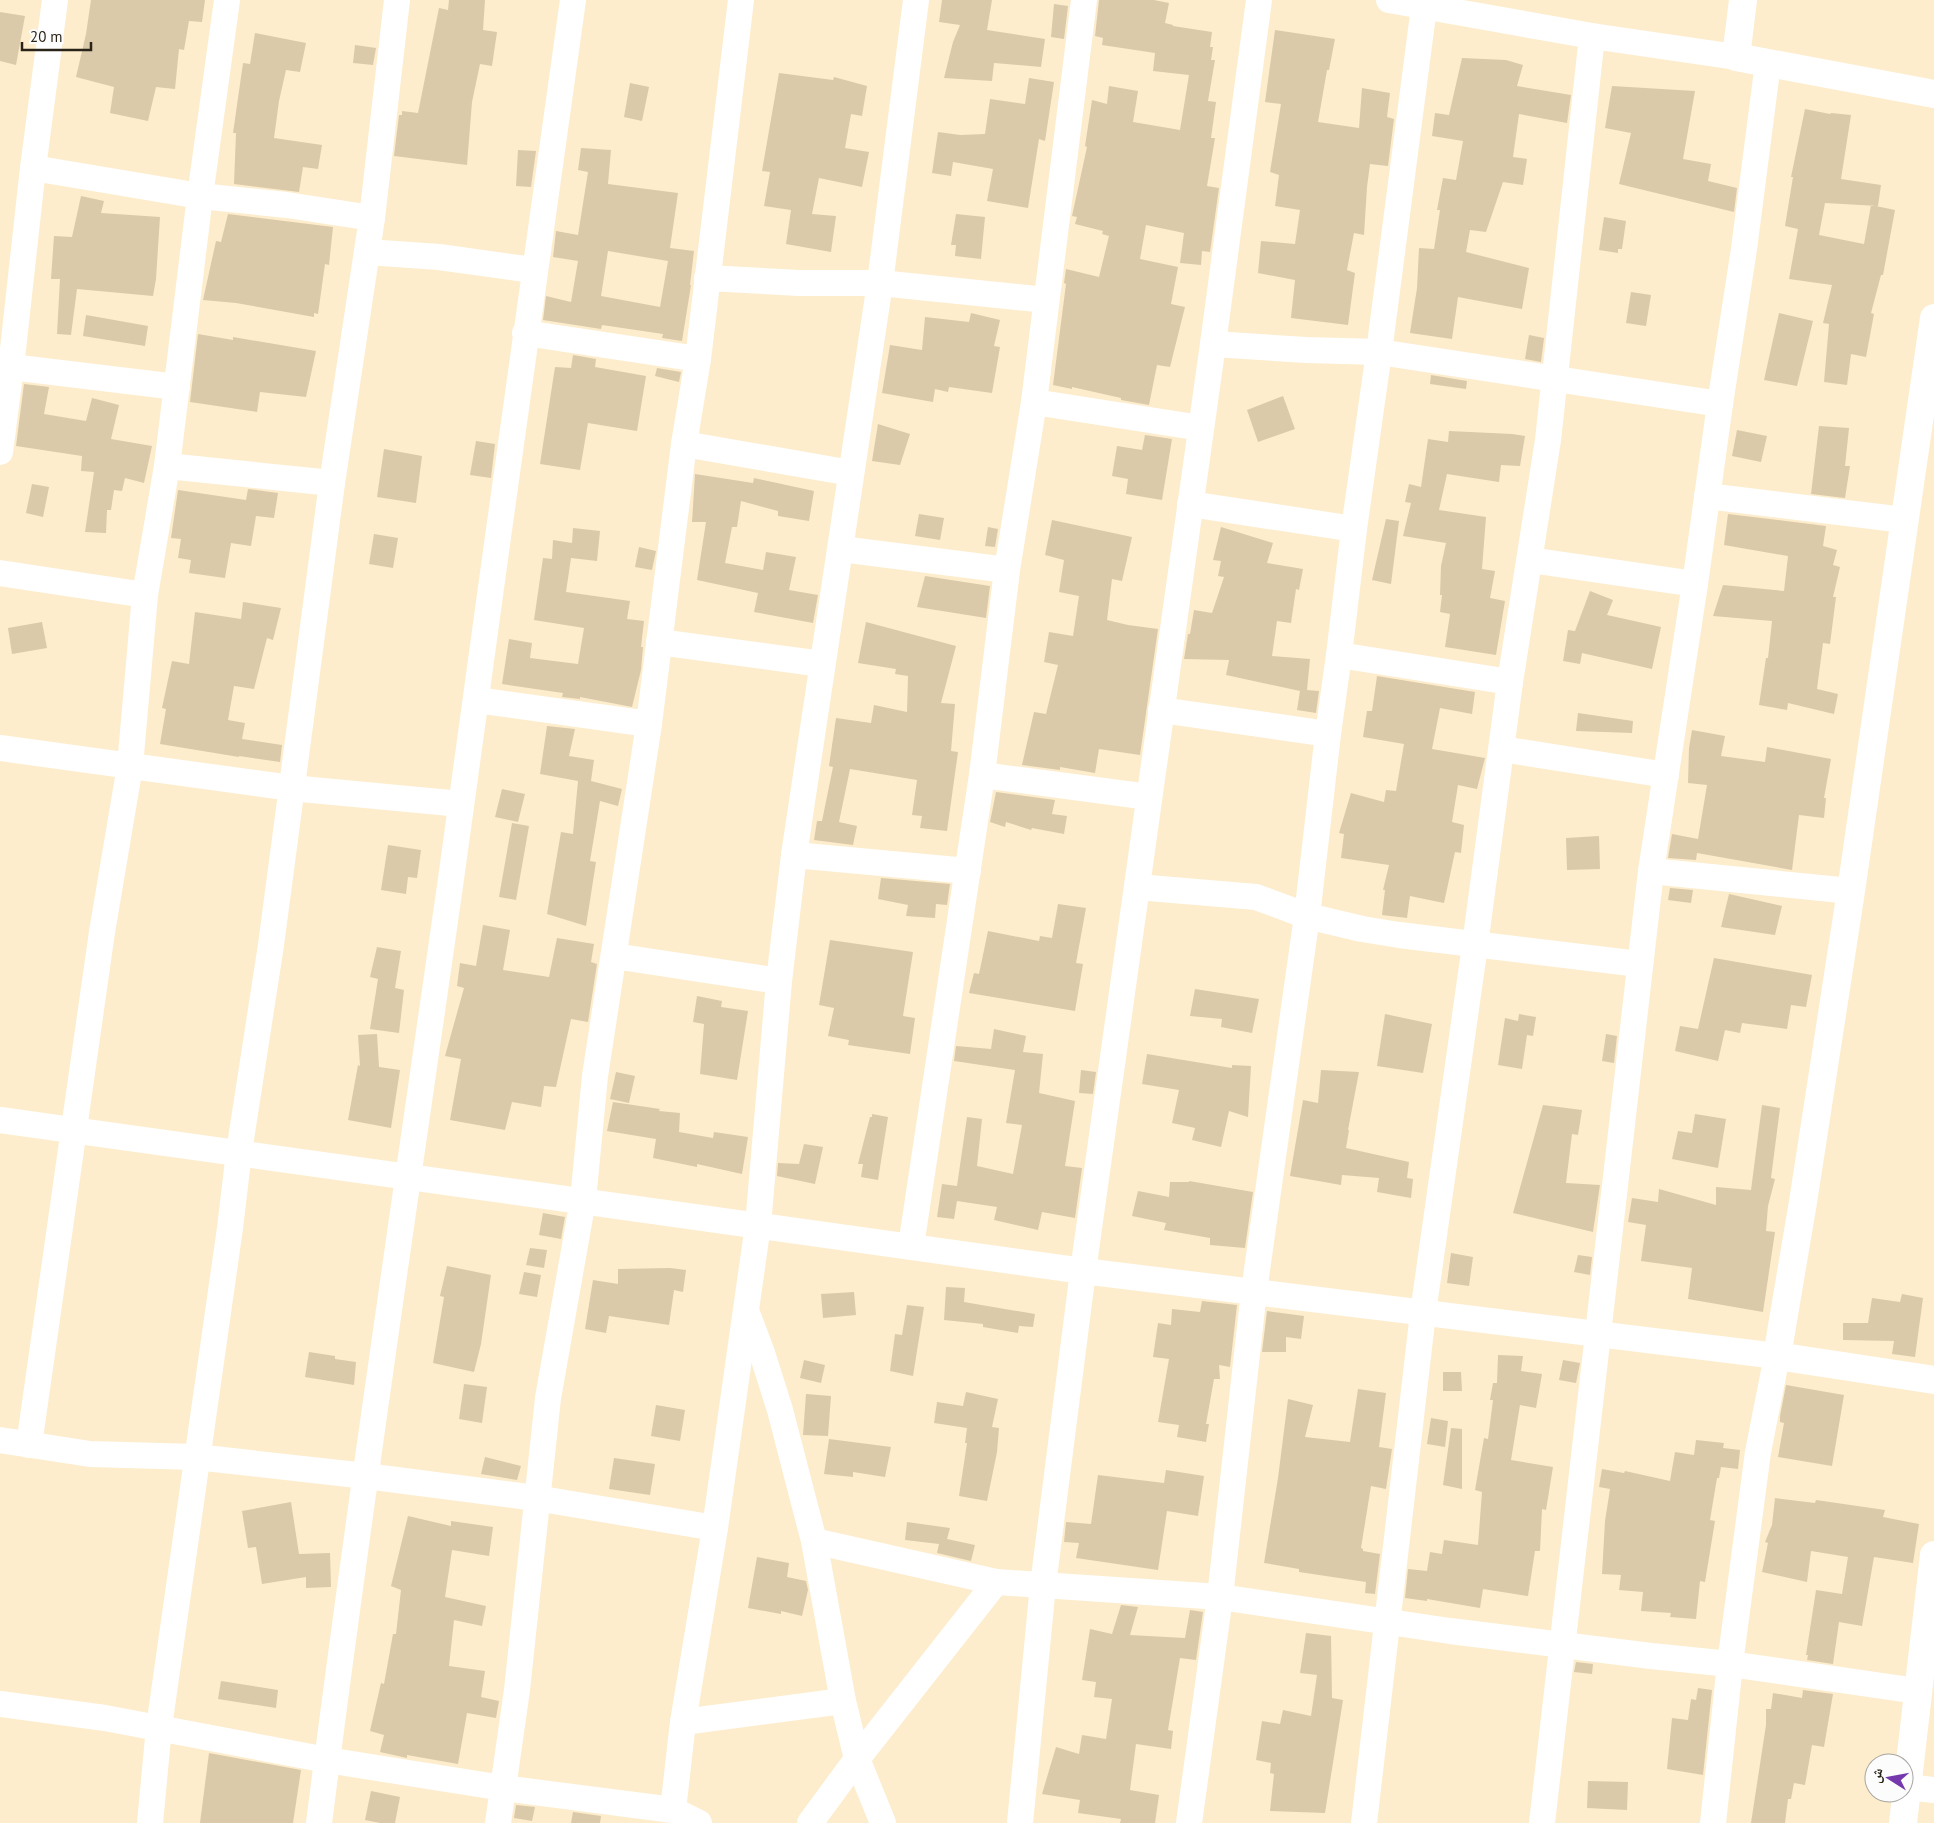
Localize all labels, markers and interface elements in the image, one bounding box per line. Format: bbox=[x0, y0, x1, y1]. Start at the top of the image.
scale bar bbox=[22, 20, 91, 52]
text: 20 m bbox=[30, 27, 63, 46]
north arrow bbox=[1864, 1753, 1914, 1803]
text: ش bbox=[1866, 1766, 1887, 1785]

